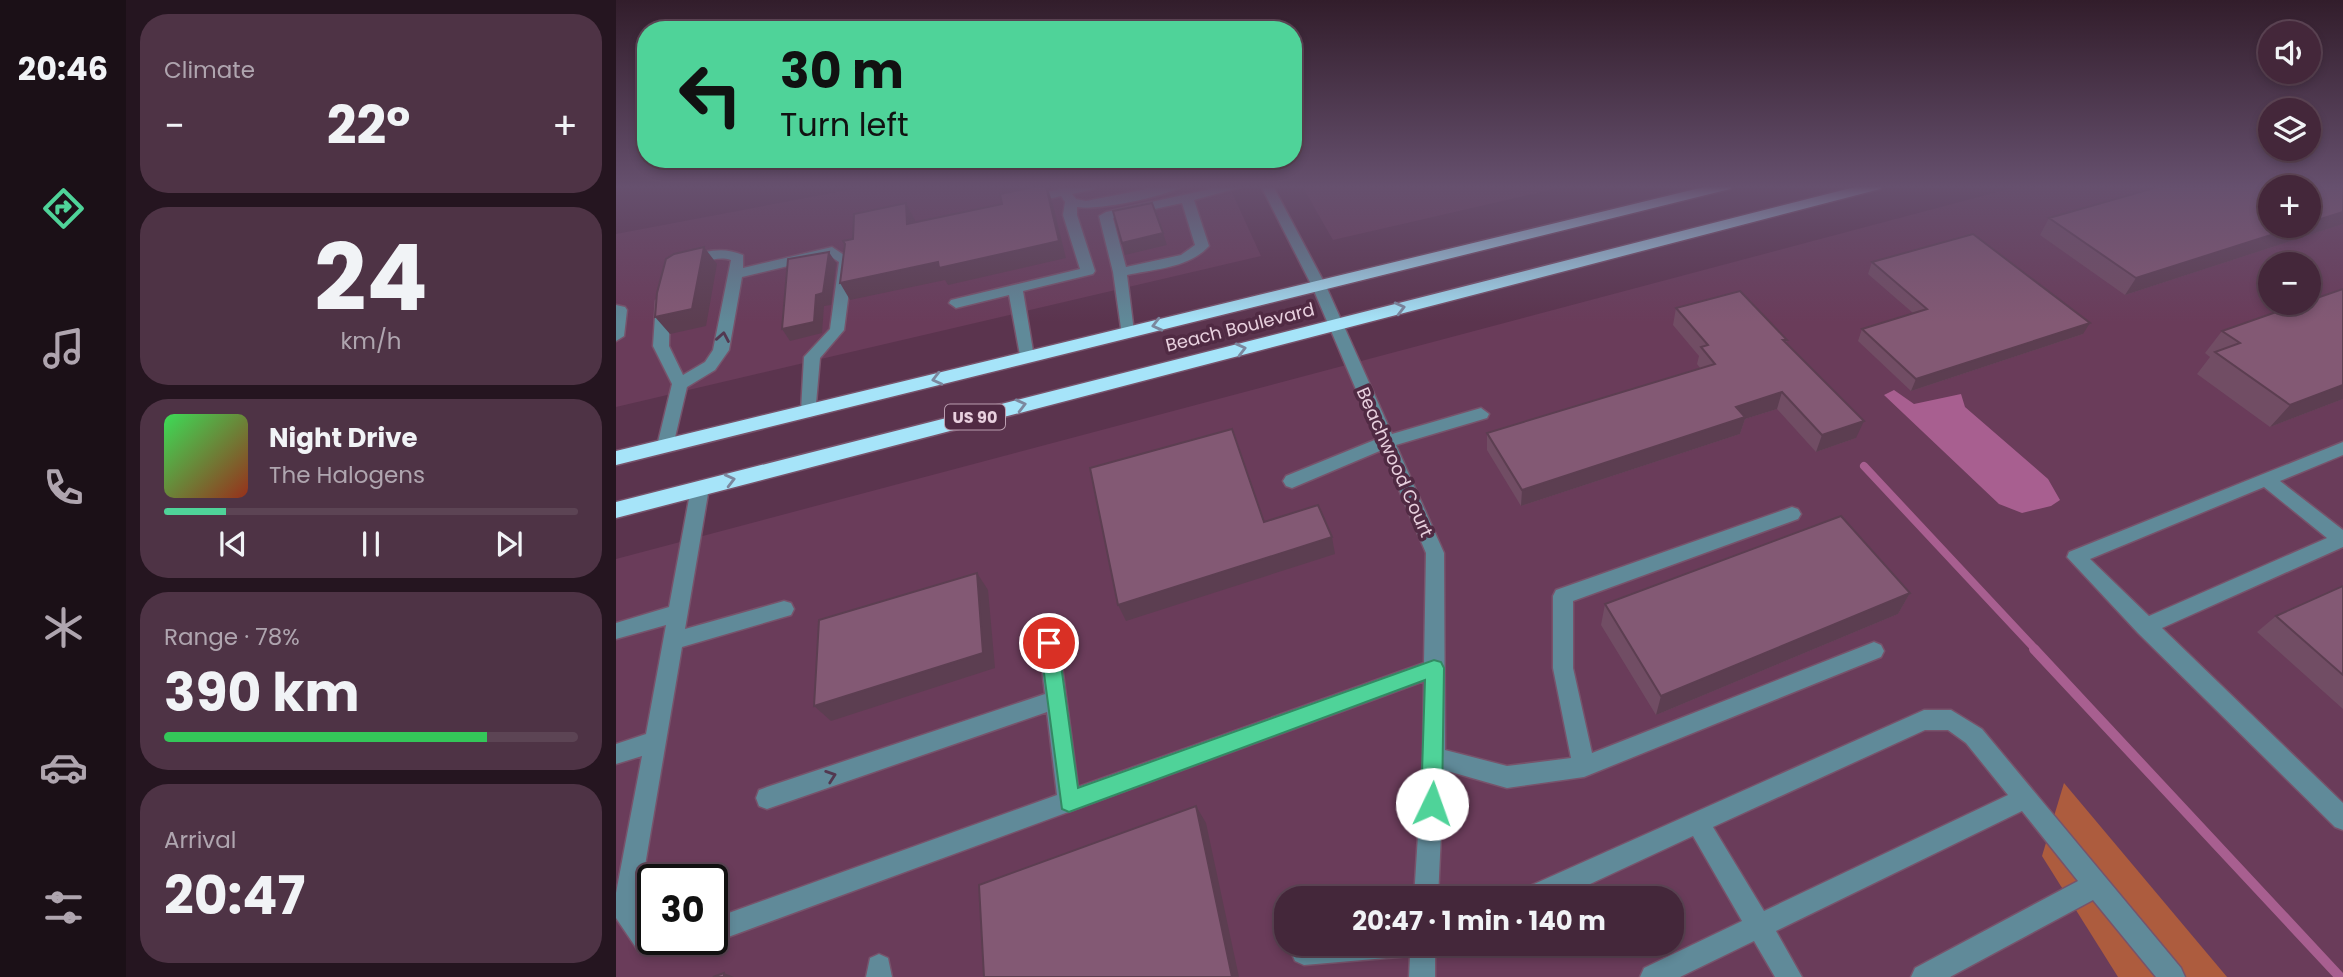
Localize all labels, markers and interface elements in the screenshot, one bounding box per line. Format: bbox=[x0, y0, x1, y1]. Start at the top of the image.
map controls bbox=[2258, 21, 2321, 315]
button: sound bbox=[2258, 21, 2321, 84]
text: 30 m bbox=[780, 37, 904, 105]
text: 20:46 bbox=[18, 46, 108, 91]
icon: left bbox=[665, 49, 756, 140]
text: Climate bbox=[164, 54, 255, 86]
text: 22° bbox=[327, 89, 410, 162]
button: layers bbox=[2258, 98, 2321, 161]
text: − bbox=[164, 99, 185, 152]
text: + bbox=[552, 99, 578, 152]
text: Turn left bbox=[780, 102, 909, 147]
button: + bbox=[2258, 175, 2321, 238]
icon: directions bbox=[39, 184, 88, 233]
text: 24 bbox=[314, 214, 428, 342]
button: − bbox=[2258, 252, 2321, 315]
street label: Beach Boulevard bbox=[1163, 296, 1317, 358]
one-way arrow bbox=[1394, 302, 1406, 316]
one-way arrow bbox=[1152, 317, 1164, 331]
icon: music bbox=[39, 324, 88, 373]
text: km/h bbox=[340, 325, 402, 357]
one-way arrow bbox=[715, 331, 730, 343]
one-way arrow bbox=[1235, 343, 1247, 357]
one-way arrow bbox=[931, 371, 943, 385]
street label: Beachwood Court bbox=[1351, 383, 1439, 541]
one-way arrow bbox=[1015, 399, 1027, 414]
road number: US 90 bbox=[945, 404, 1005, 430]
text: Night Drive bbox=[269, 420, 417, 456]
text: The Halogens bbox=[269, 459, 425, 491]
icon: phone bbox=[39, 463, 88, 512]
one-way arrow bbox=[723, 474, 735, 489]
icon: previous bbox=[214, 525, 252, 563]
icon: pause bbox=[352, 525, 390, 563]
icon: next bbox=[490, 525, 528, 563]
icon: climate bbox=[39, 603, 88, 652]
pin bbox=[1019, 613, 1079, 673]
text: Range · 78% bbox=[164, 621, 300, 653]
icon: arrive bbox=[1030, 624, 1068, 662]
text: 390 km bbox=[164, 656, 360, 729]
icon: car bbox=[39, 743, 88, 792]
position arrow bbox=[1395, 767, 1469, 841]
one-way arrow bbox=[825, 770, 837, 784]
text: Arrival bbox=[164, 824, 236, 856]
text: 20:47 bbox=[164, 859, 305, 932]
speed limit sign: 30 bbox=[637, 864, 728, 955]
icon: filters bbox=[39, 883, 88, 932]
text: 20:47 · 1 min · 140 m bbox=[1352, 903, 1606, 939]

